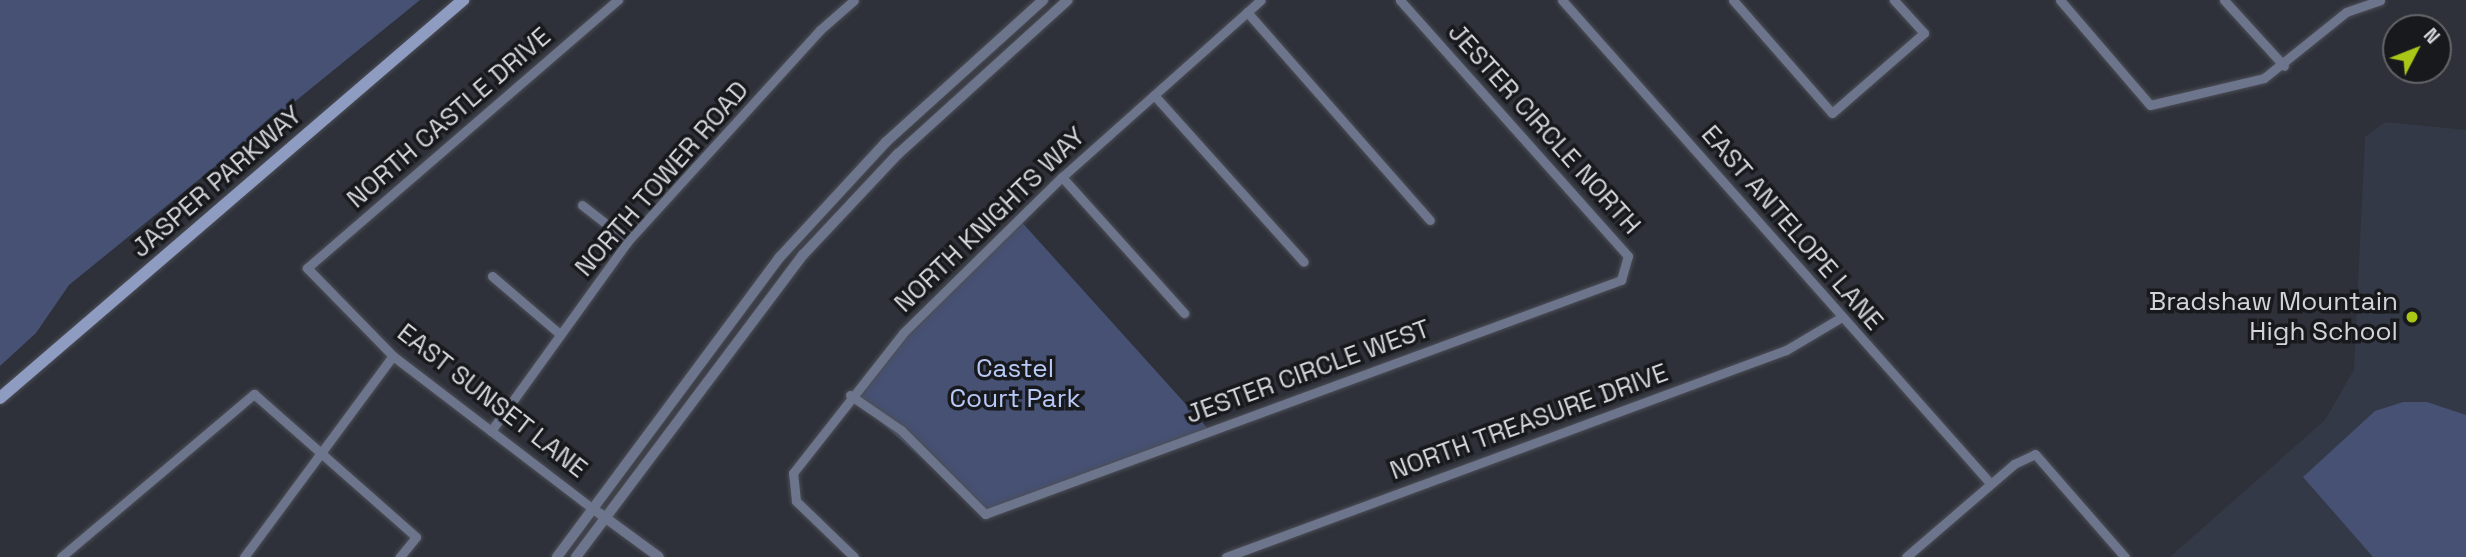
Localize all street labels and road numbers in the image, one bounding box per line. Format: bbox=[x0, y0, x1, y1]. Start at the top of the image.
street label: JESTER CIRCLE NORTH bbox=[1441, 17, 1647, 241]
street label: NORTH CASTLE DRIVE bbox=[341, 21, 557, 215]
street label: NORTH TOWER ROAD bbox=[568, 75, 756, 283]
street label: JASPER PARKWAY bbox=[125, 100, 309, 264]
street label: EAST ANTELOPE LANE bbox=[1694, 119, 1890, 337]
street label: NORTH KNIGHTS WAY bbox=[888, 121, 1092, 319]
street label: JESTER CIRCLE WEST bbox=[1182, 313, 1434, 431]
street label: EAST SUNSET LANE bbox=[390, 317, 594, 485]
street label: NORTH TREASURE DRIVE bbox=[1385, 357, 1673, 487]

